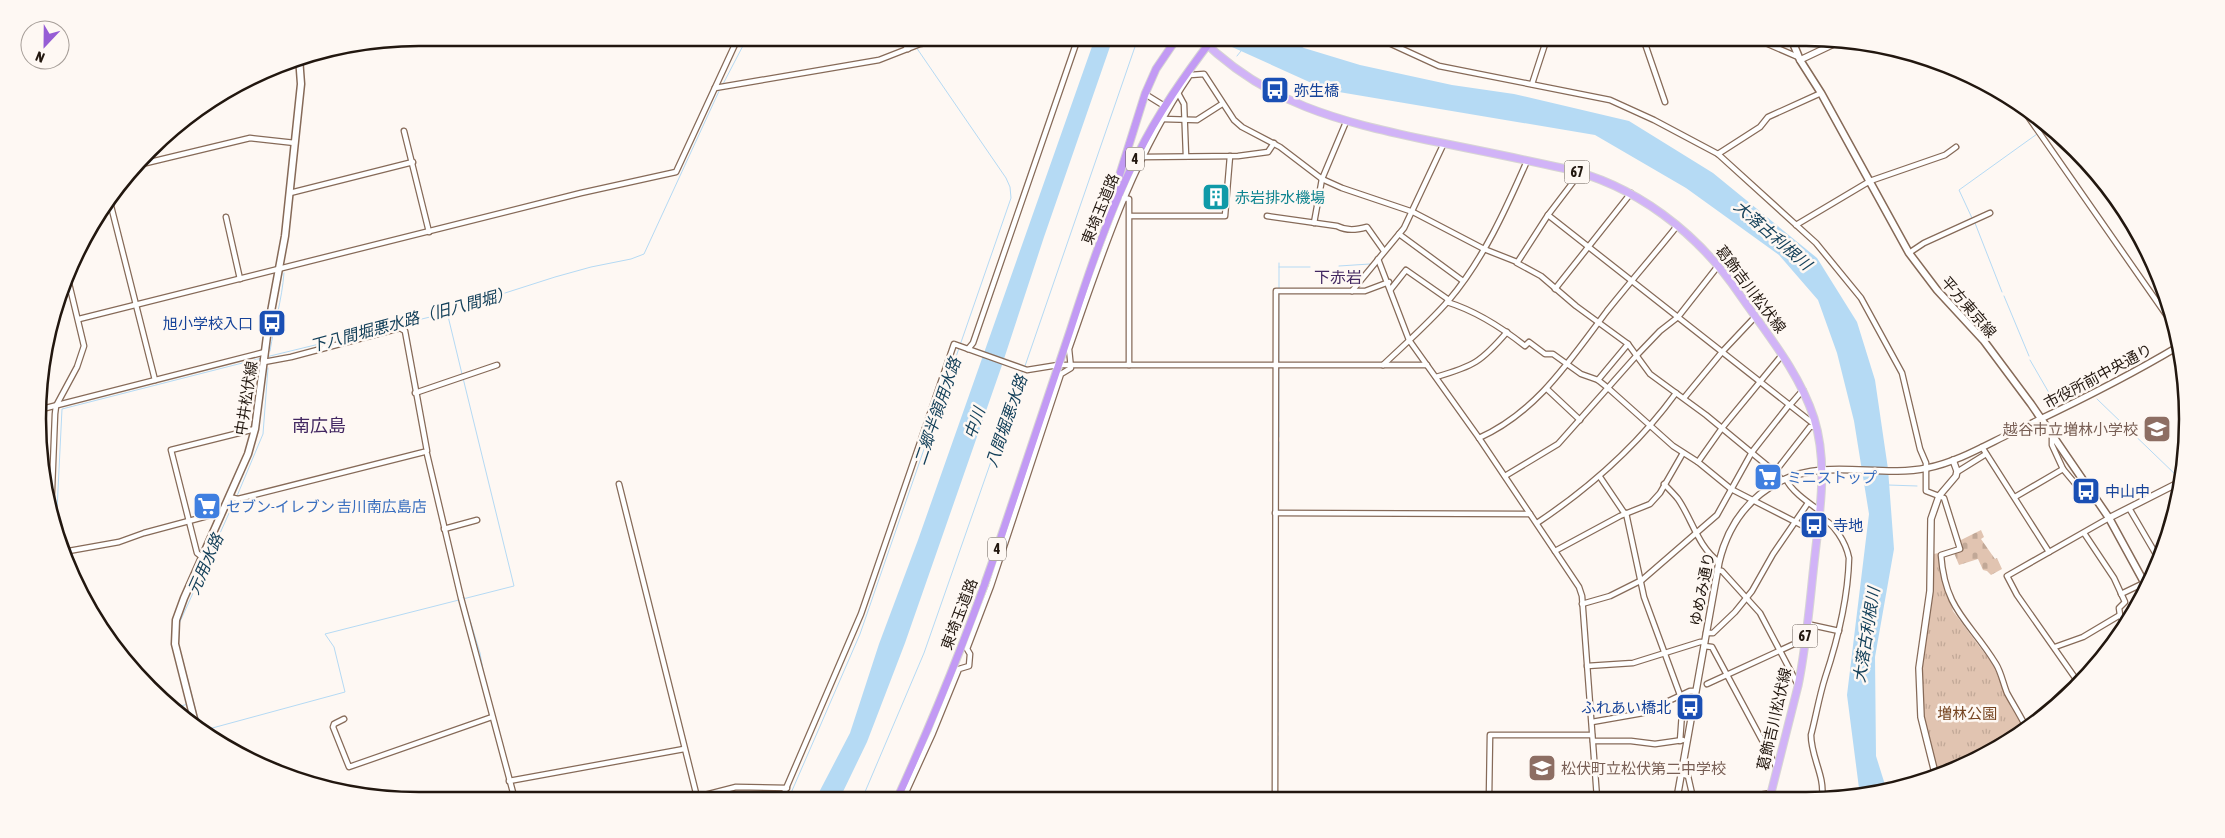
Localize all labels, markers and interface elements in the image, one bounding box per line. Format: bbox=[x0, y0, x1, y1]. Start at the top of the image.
north arrow bbox=[20, 20, 70, 70]
text: N bbox=[33, 48, 47, 66]
bus stop icon: 弥生橋 bbox=[1260, 75, 1290, 105]
place label: 弥生橋 bbox=[1294, 82, 1339, 99]
road number: 4 bbox=[1126, 148, 1144, 170]
road number: 67 bbox=[1564, 160, 1590, 183]
street label: 東埼玉道路 bbox=[1078, 171, 1122, 247]
building icon: 赤岩排水機場 bbox=[1201, 182, 1231, 212]
place label: 赤岩排水機場 bbox=[1235, 189, 1325, 206]
water label: 大落古利根川 bbox=[1731, 197, 1817, 275]
street label: 葛飾吉川松伏線 bbox=[1713, 242, 1789, 336]
district label: 下赤岩 bbox=[1314, 268, 1362, 286]
street label: 平方東京線 bbox=[1938, 273, 2000, 341]
water label: 下八間堀悪水路（旧八間堀） bbox=[308, 283, 514, 355]
bus stop icon: 旭小学校入口 bbox=[257, 308, 287, 338]
place label: 旭小学校入口 bbox=[163, 315, 253, 332]
street label: 市役所前中央通り bbox=[2041, 340, 2155, 412]
water label: 二郷半領用水路 bbox=[910, 353, 964, 467]
street label: 中井松伏線 bbox=[232, 360, 260, 436]
water label: 八間堀悪水路 bbox=[982, 371, 1031, 469]
water label: 中川 bbox=[960, 403, 988, 441]
school or university icon: 越谷市立増林小学校 bbox=[2142, 414, 2172, 444]
district label: 南広島 bbox=[292, 415, 346, 436]
place label: 越谷市立増林小学校 bbox=[2002, 421, 2138, 438]
supermarket icon: ミニストップ bbox=[1753, 462, 1783, 492]
place label: ミニストップ bbox=[1787, 469, 1877, 486]
bus stop icon: 中山中 bbox=[2071, 476, 2101, 506]
place label: 中山中 bbox=[2105, 483, 2150, 500]
supermarket icon: セブン-イレブン 吉川南広島店 bbox=[192, 491, 222, 521]
place label: セブン-イレブン 吉川南広島店 bbox=[226, 498, 427, 515]
bus stop icon: 寺地 bbox=[1799, 510, 1829, 540]
place label: 寺地 bbox=[1833, 517, 1863, 534]
water label: 元用水路 bbox=[184, 529, 227, 597]
road number: 4 bbox=[988, 538, 1006, 560]
street label: ゆめみ通り bbox=[1686, 551, 1718, 627]
street label: 東埼玉道路 bbox=[938, 576, 980, 652]
water label: 大落古利根川 bbox=[1850, 584, 1883, 684]
road number: 67 bbox=[1792, 624, 1818, 648]
street label: 葛飾吉川松伏線 bbox=[1754, 666, 1794, 772]
bus stop icon: ふれあい橋北 bbox=[1675, 692, 1705, 722]
place label: ふれあい橋北 bbox=[1581, 699, 1671, 716]
park label: 増林公園 bbox=[1937, 705, 1997, 722]
school or university icon: 松伏町立松伏第二中学校 bbox=[1527, 753, 1557, 783]
place label: 松伏町立松伏第二中学校 bbox=[1561, 760, 1726, 777]

